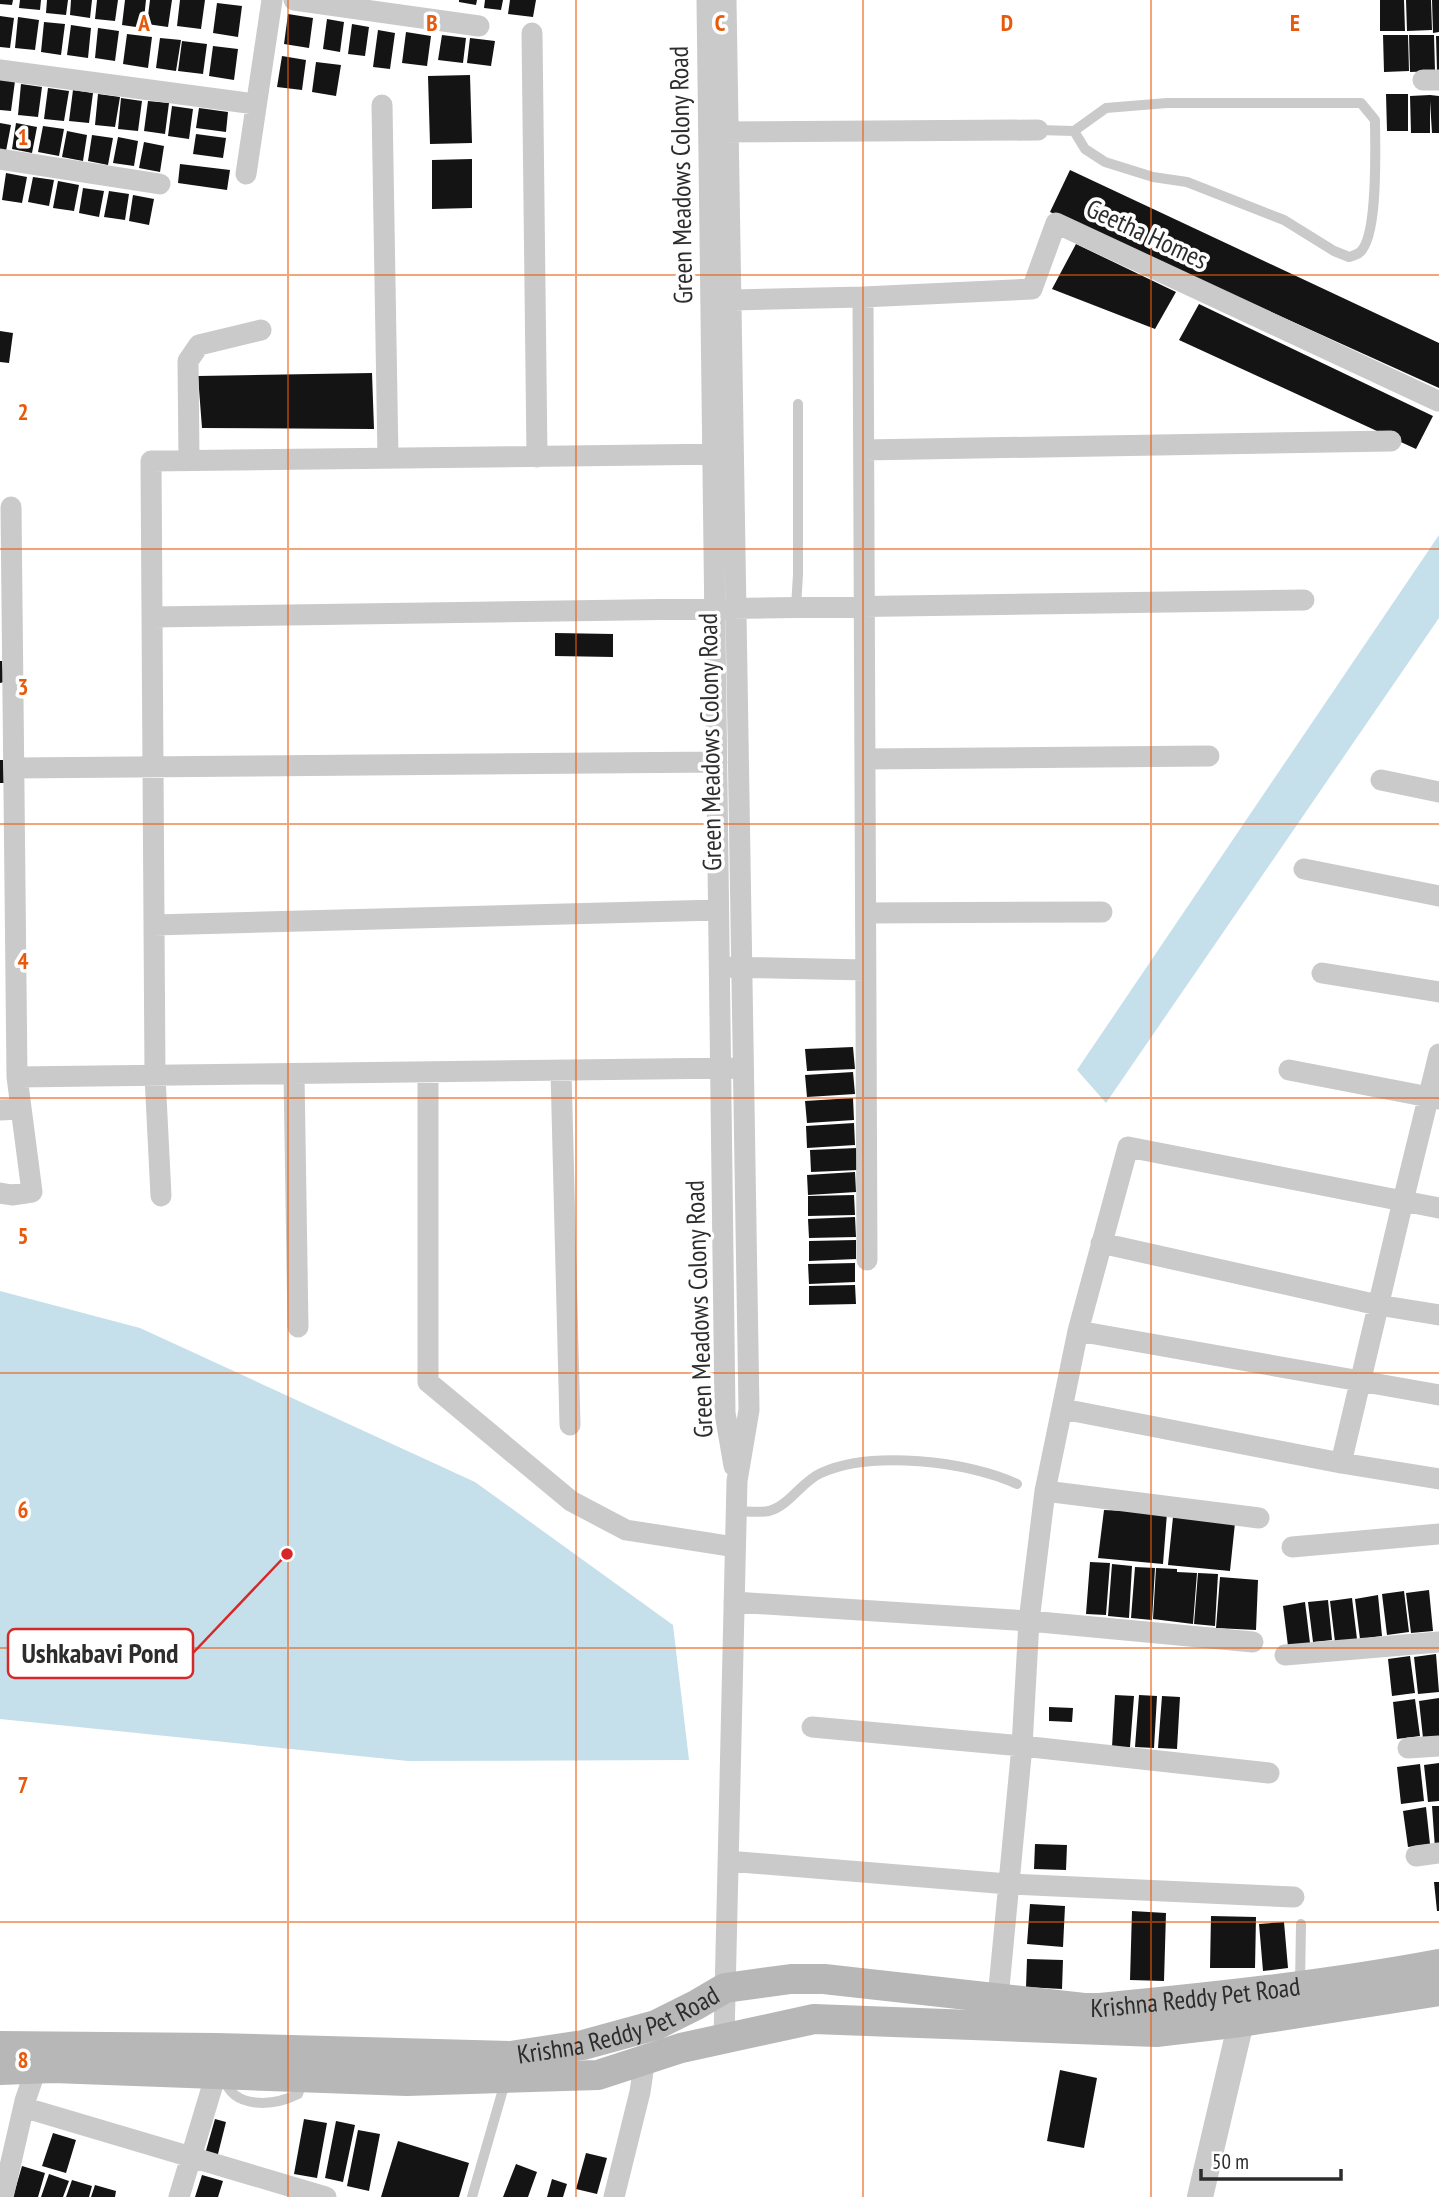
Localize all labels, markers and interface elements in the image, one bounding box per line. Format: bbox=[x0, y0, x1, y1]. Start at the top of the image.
text: A bbox=[137, 8, 150, 37]
text: B bbox=[426, 8, 438, 37]
text: C bbox=[715, 8, 726, 37]
text: D bbox=[1001, 8, 1013, 37]
text: E bbox=[1290, 8, 1300, 37]
street label: Green Meadows Colony Road bbox=[662, 46, 699, 304]
text: 1 bbox=[18, 122, 29, 151]
street label: Geetha Homes bbox=[1081, 191, 1213, 276]
text: 2 bbox=[18, 397, 29, 426]
street label: Green Meadows Colony Road bbox=[691, 613, 728, 871]
text: 3 bbox=[18, 672, 29, 701]
text: 4 bbox=[18, 946, 29, 975]
street label: Green Meadows Colony Road bbox=[678, 1180, 719, 1438]
text: 5 bbox=[18, 1221, 29, 1250]
text: 6 bbox=[18, 1495, 29, 1524]
callout: Ushkabavi Pond bbox=[8, 1629, 193, 1678]
text: Ushkabavi Pond bbox=[21, 1634, 179, 1671]
text: 7 bbox=[18, 1770, 29, 1799]
street label: Krishna Reddy Pet Road bbox=[1090, 1969, 1302, 2024]
street label: Krishna Reddy Pet Road bbox=[515, 1978, 725, 2071]
text: 8 bbox=[18, 2045, 29, 2074]
scale bar bbox=[1201, 2138, 1341, 2182]
text: 50 m bbox=[1212, 2148, 1249, 2175]

